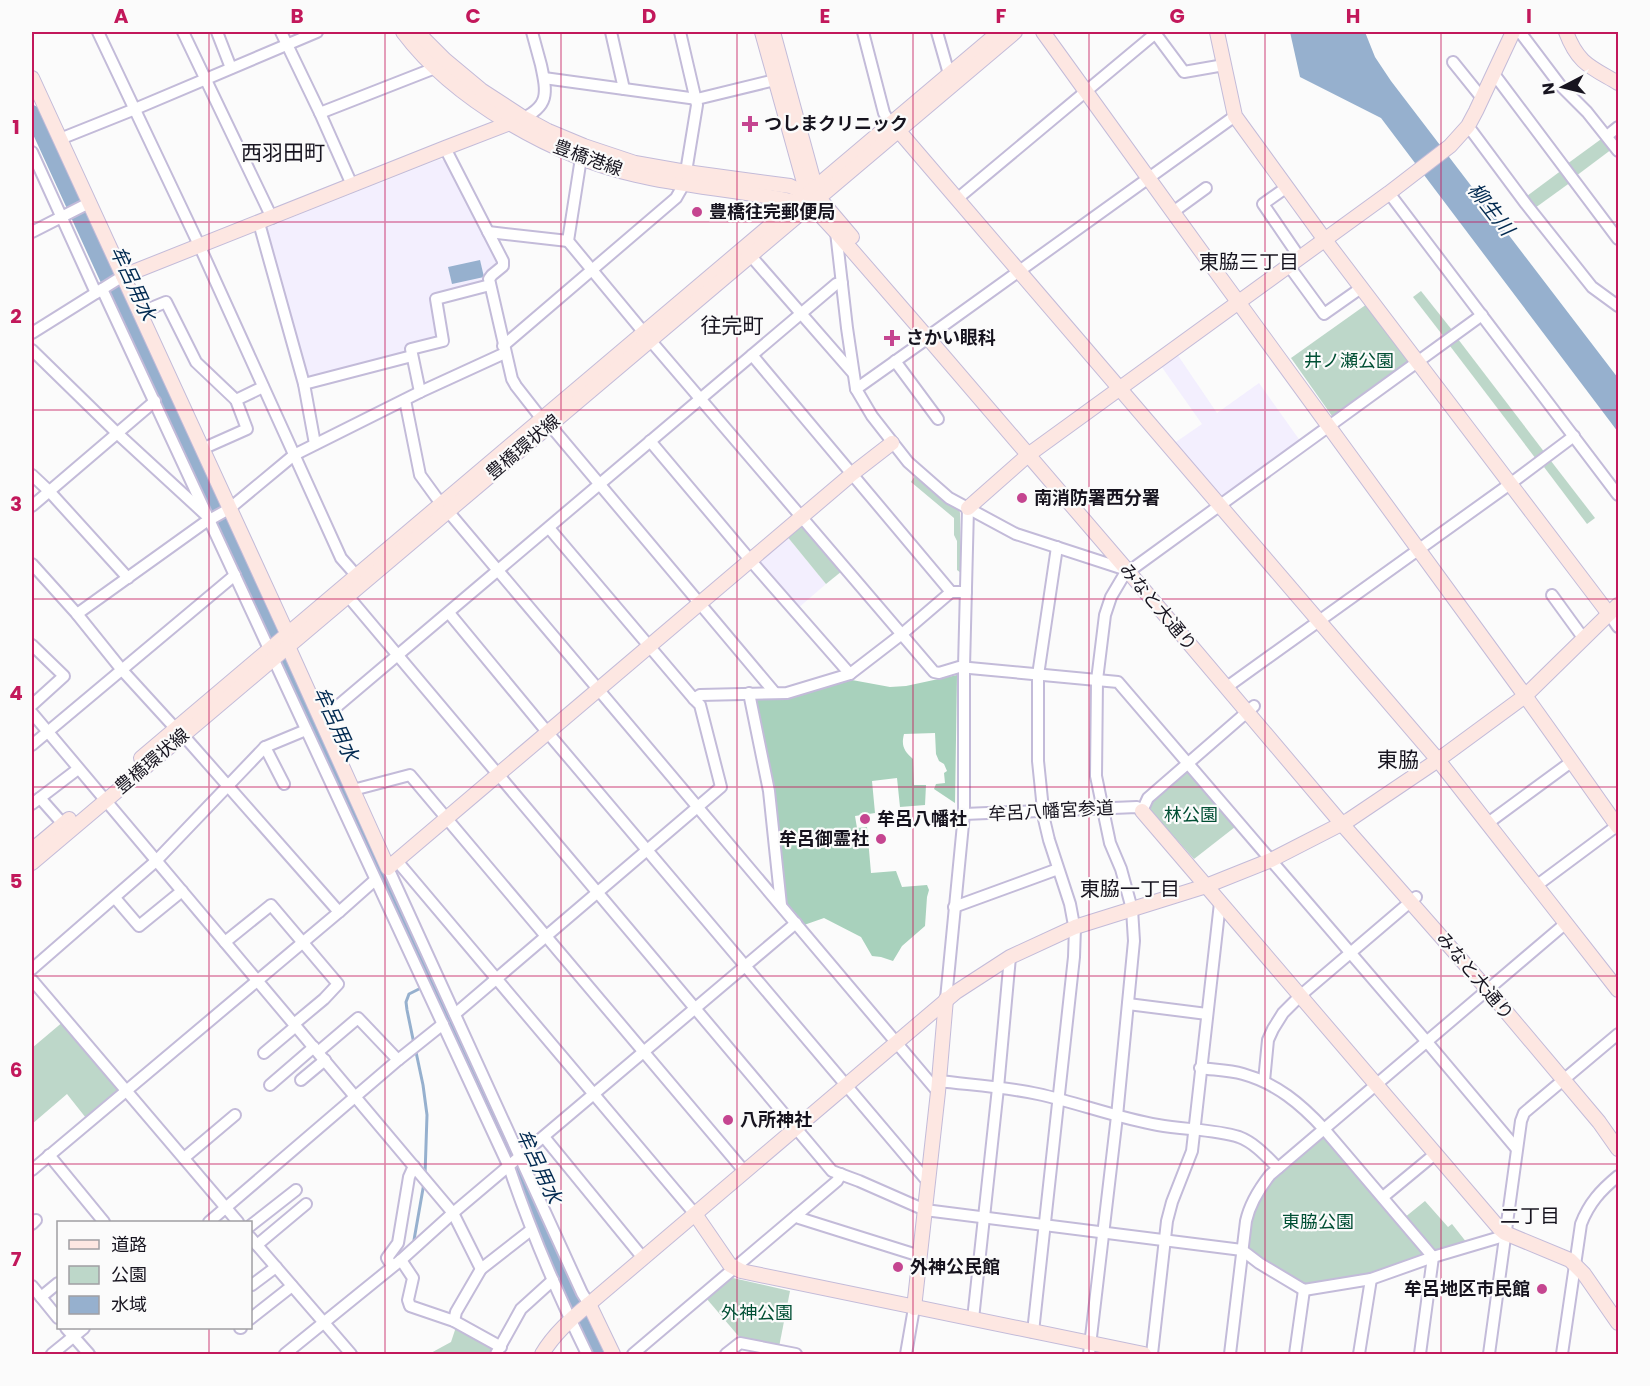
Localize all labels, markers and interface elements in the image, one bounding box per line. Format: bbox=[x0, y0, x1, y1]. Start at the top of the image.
text: A bbox=[114, 2, 129, 30]
text: B bbox=[290, 2, 304, 30]
text: C bbox=[465, 2, 481, 30]
text: D bbox=[642, 2, 656, 30]
text: E bbox=[820, 2, 830, 30]
text: F bbox=[996, 2, 1007, 30]
text: G bbox=[1169, 2, 1185, 30]
text: H bbox=[1346, 2, 1360, 30]
text: I bbox=[1526, 2, 1532, 30]
north arrow bbox=[1533, 57, 1593, 117]
text: N bbox=[1536, 81, 1561, 96]
place label: つしまクリニック bbox=[764, 111, 908, 136]
text: 1 bbox=[12, 113, 20, 141]
marker: つしまクリニック bbox=[741, 115, 759, 133]
street label: 豊橋港線 bbox=[550, 133, 626, 182]
district label: 西羽田町 bbox=[241, 138, 325, 167]
water label: 柳生川 bbox=[1461, 177, 1522, 243]
place label: 豊橋往完郵便局 bbox=[709, 199, 835, 224]
marker: 豊橋往完郵便局 bbox=[690, 205, 704, 219]
water label: 牟呂用水 bbox=[103, 241, 163, 327]
district label: 東脇三丁目 bbox=[1199, 248, 1299, 276]
text: 2 bbox=[10, 302, 22, 330]
district label: 往完町 bbox=[701, 311, 764, 340]
place label: さかい眼科 bbox=[906, 325, 996, 350]
marker: さかい眼科 bbox=[883, 329, 901, 347]
park label: 井ノ瀬公園 bbox=[1304, 348, 1394, 373]
street label: 豊橋環状線 bbox=[480, 408, 565, 485]
place label: 南消防署西分署 bbox=[1034, 485, 1160, 510]
text: 3 bbox=[10, 490, 22, 518]
marker: 南消防署西分署 bbox=[1015, 491, 1029, 505]
street label: みなと大通り bbox=[1114, 557, 1203, 656]
text: 4 bbox=[9, 679, 23, 707]
water label: 牟呂用水 bbox=[306, 682, 366, 768]
street label: 豊橋環状線 bbox=[109, 722, 194, 799]
district label: 東脇 bbox=[1377, 745, 1419, 774]
street label: 牟呂八幡宮参道 bbox=[987, 795, 1115, 826]
park label: 林公園 bbox=[1164, 802, 1218, 827]
place label: 牟呂八幡社 bbox=[877, 806, 967, 831]
marker: 牟呂八幡社 bbox=[858, 812, 872, 826]
place label: 牟呂御霊社 bbox=[779, 826, 869, 851]
marker: 牟呂御霊社 bbox=[874, 832, 888, 846]
text: 5 bbox=[10, 867, 23, 895]
district label: 東脇一丁目 bbox=[1080, 875, 1180, 903]
street label: みなと大通り bbox=[1431, 926, 1520, 1025]
text: 6 bbox=[10, 1056, 22, 1084]
place label: 八所神社 bbox=[740, 1107, 812, 1132]
marker: 八所神社 bbox=[721, 1113, 735, 1127]
water label: 牟呂用水 bbox=[509, 1124, 569, 1210]
district label: 二丁目 bbox=[1500, 1202, 1560, 1230]
park label: 東脇公園 bbox=[1282, 1209, 1354, 1234]
legend bbox=[57, 1221, 252, 1329]
text: 道路 bbox=[111, 1232, 147, 1257]
text: 7 bbox=[11, 1245, 22, 1273]
place label: 外神公民館 bbox=[910, 1254, 1000, 1279]
marker: 外神公民館 bbox=[891, 1260, 905, 1274]
text: 公園 bbox=[111, 1262, 147, 1287]
place label: 牟呂地区市民館 bbox=[1404, 1276, 1530, 1301]
marker: 牟呂地区市民館 bbox=[1535, 1282, 1549, 1296]
text: 水域 bbox=[111, 1292, 147, 1317]
park label: 外神公園 bbox=[721, 1300, 793, 1325]

